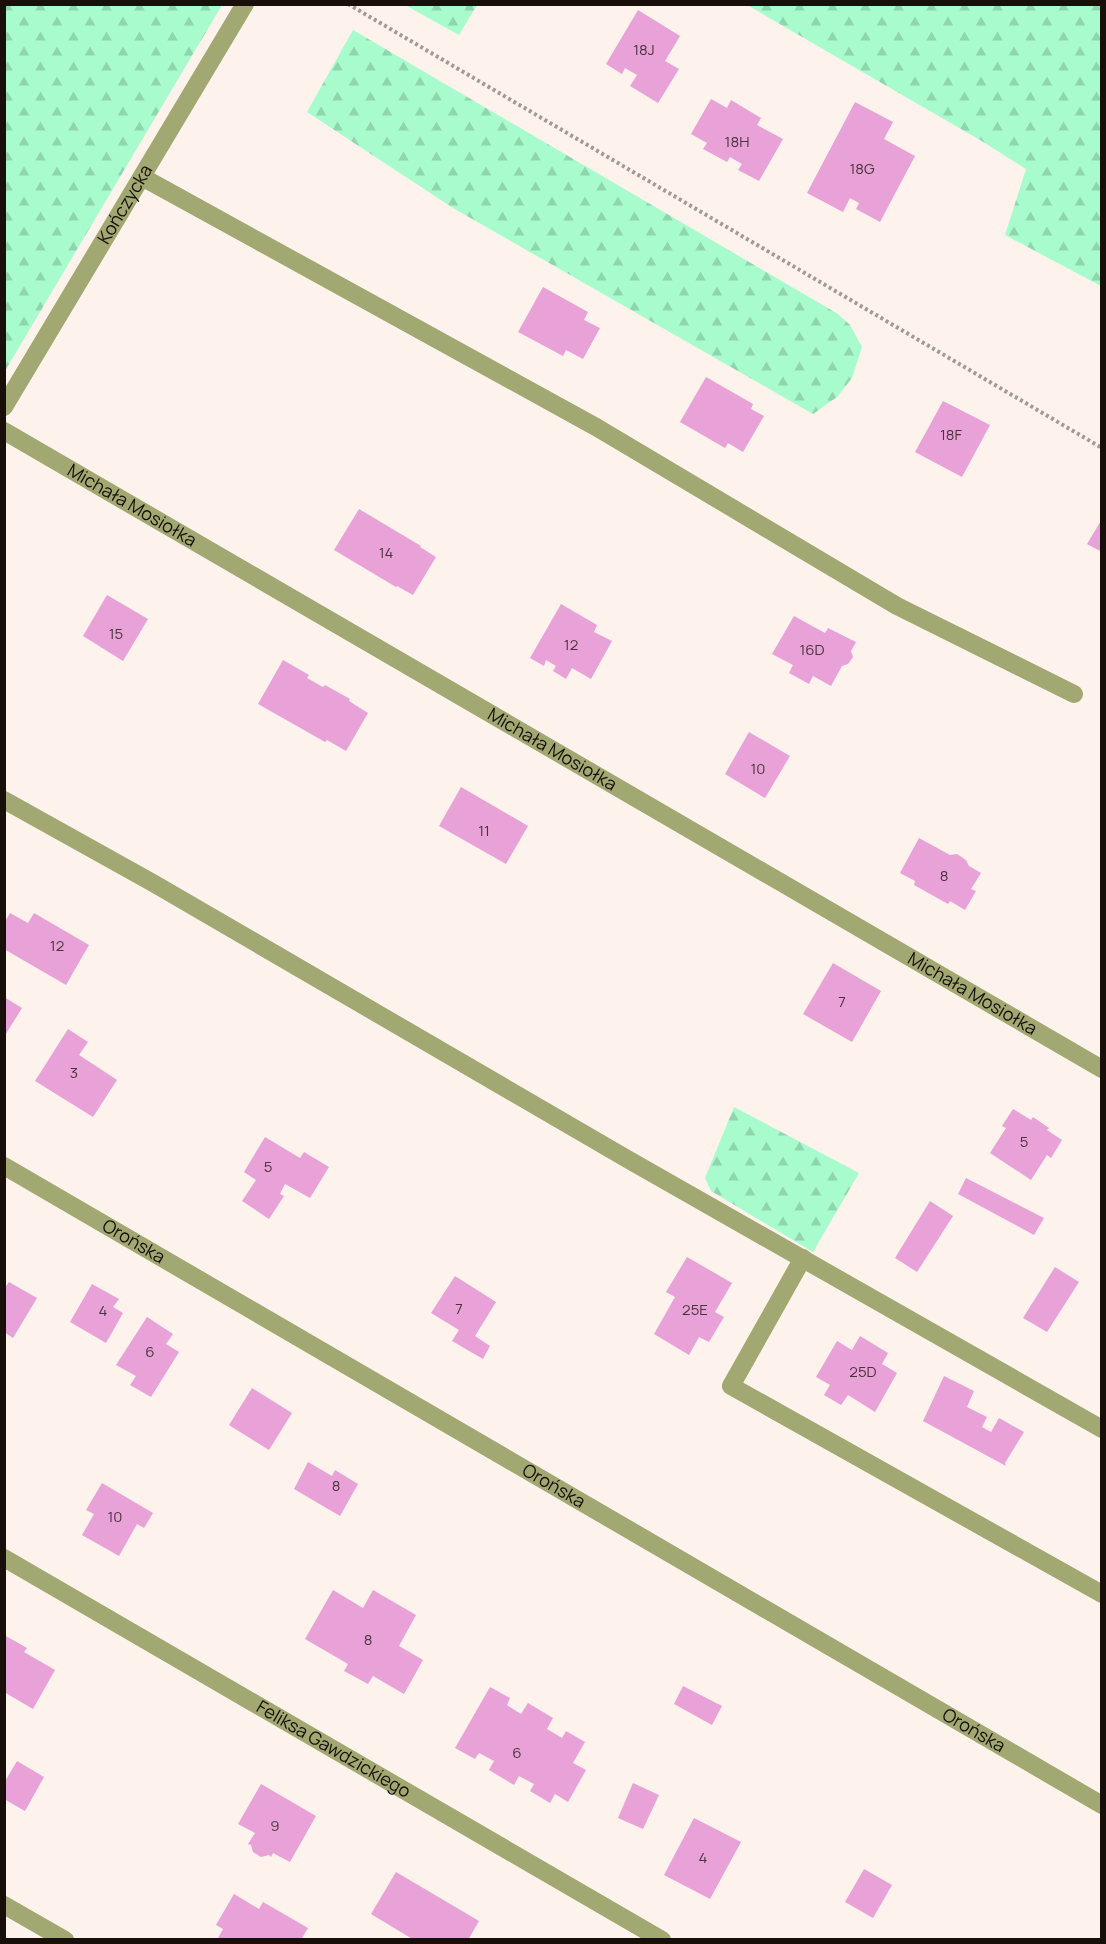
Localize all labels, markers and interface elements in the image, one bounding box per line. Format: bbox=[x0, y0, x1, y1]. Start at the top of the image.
house number: 18J bbox=[633, 39, 655, 60]
house number: 18H bbox=[725, 131, 749, 152]
house number: 18G bbox=[849, 158, 875, 179]
street label: Kończycka bbox=[91, 160, 157, 248]
house number: 18F bbox=[940, 424, 962, 445]
street label: Michała Mosiołka bbox=[63, 457, 202, 551]
house number: 14 bbox=[379, 542, 393, 563]
house number: 15 bbox=[109, 623, 123, 644]
house number: 12 bbox=[564, 634, 578, 655]
house number: 16D bbox=[799, 639, 825, 660]
street label: Michała Mosiołka bbox=[484, 702, 622, 796]
house number: 10 bbox=[751, 758, 766, 779]
house number: 11 bbox=[478, 820, 490, 841]
house number: 8 bbox=[940, 865, 948, 886]
house number: 12 bbox=[50, 935, 64, 956]
street label: Michała Mosiołka bbox=[904, 946, 1042, 1040]
house number: 7 bbox=[838, 991, 846, 1012]
house number: 3 bbox=[70, 1062, 78, 1083]
house number: 5 bbox=[1020, 1131, 1028, 1152]
house number: 5 bbox=[264, 1156, 272, 1177]
street label: Orońska bbox=[98, 1213, 170, 1268]
house number: 7 bbox=[455, 1298, 463, 1319]
house number: 25E bbox=[682, 1299, 708, 1320]
house number: 4 bbox=[99, 1300, 108, 1321]
house number: 6 bbox=[145, 1341, 155, 1362]
house number: 25D bbox=[849, 1361, 877, 1382]
street label: Orońska bbox=[518, 1457, 590, 1513]
house number: 8 bbox=[332, 1475, 340, 1496]
house number: 10 bbox=[108, 1506, 123, 1527]
house number: 8 bbox=[364, 1629, 372, 1650]
street label: Feliksa Gawdzickiego bbox=[252, 1694, 416, 1803]
street label: Orońska bbox=[938, 1702, 1010, 1757]
house number: 6 bbox=[512, 1742, 522, 1763]
house number: 9 bbox=[270, 1815, 280, 1836]
house number: 4 bbox=[699, 1847, 708, 1868]

